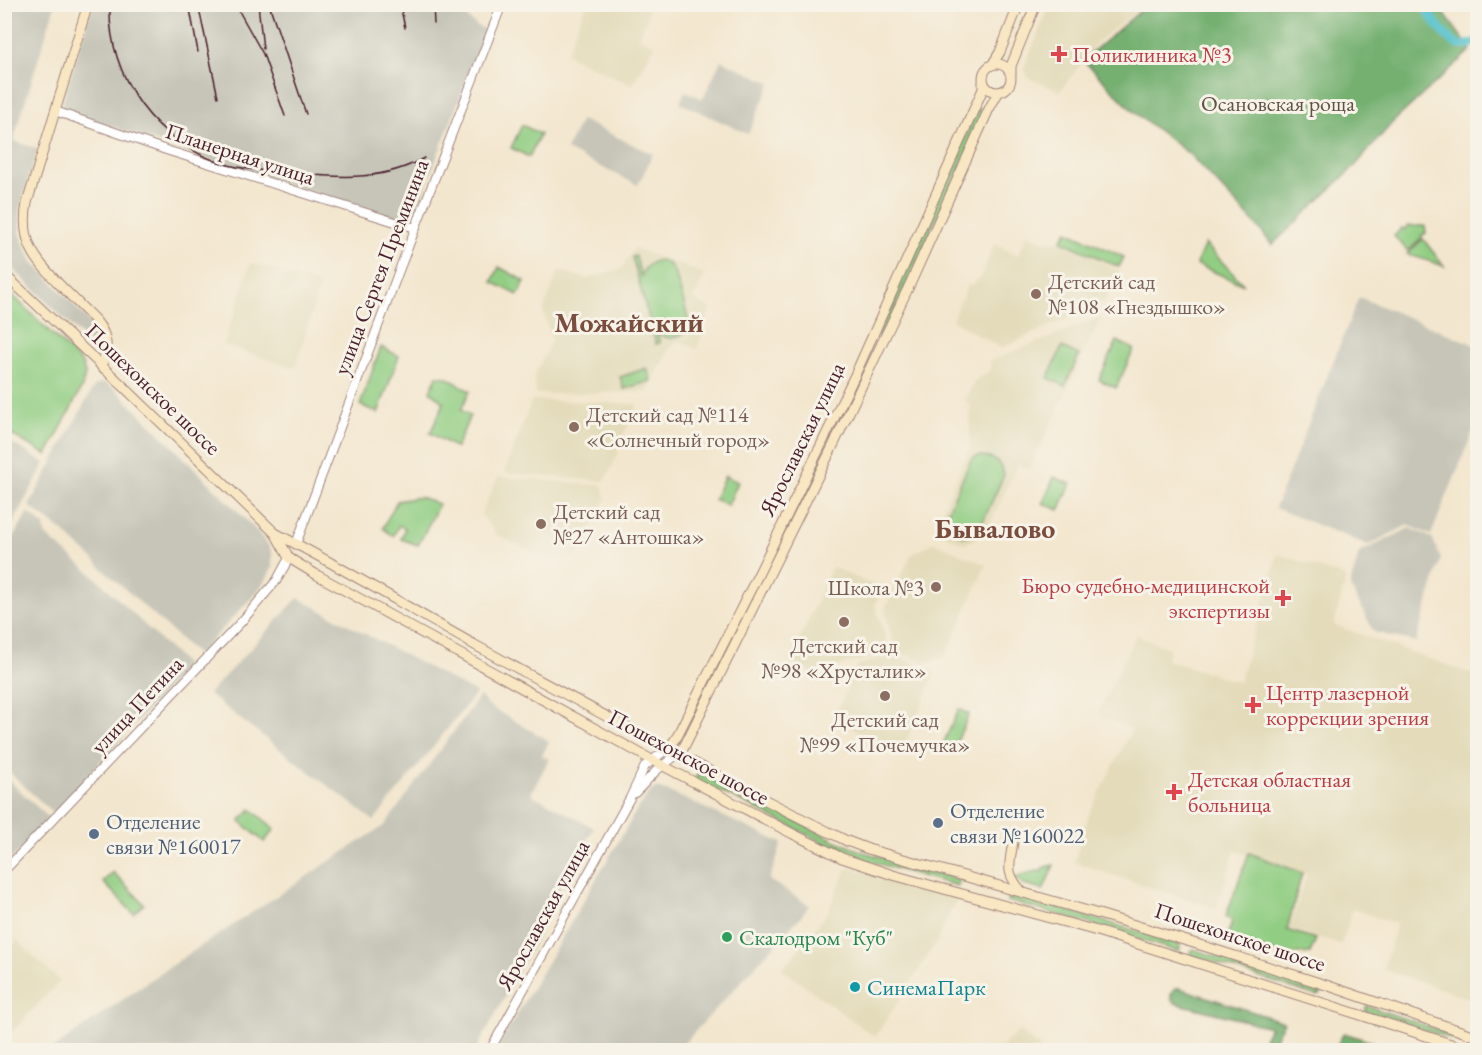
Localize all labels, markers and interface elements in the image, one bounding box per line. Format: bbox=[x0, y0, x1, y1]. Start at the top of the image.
place label: Поликлиника №3 bbox=[1072, 40, 1232, 69]
marker: Поликлиника №3 bbox=[1050, 45, 1068, 63]
park label: Осановская роща bbox=[1201, 89, 1355, 118]
street label: Планерная улица bbox=[162, 116, 318, 192]
street label: улица Сергея Преминина bbox=[326, 155, 436, 379]
place label: Детский сад №108 «Гнездышко» bbox=[1048, 267, 1226, 321]
marker: Детский сад №108 «Гнездышко» bbox=[1029, 287, 1043, 301]
district label: Можайский bbox=[554, 304, 704, 340]
street label: Пошехонское шоссе bbox=[79, 317, 227, 462]
street label: Ярославская улица bbox=[752, 357, 852, 521]
place label: Детский сад №114 «Солнечный город» bbox=[586, 400, 770, 454]
marker: Детский сад №114 «Солнечный город» bbox=[567, 420, 581, 434]
place label: Детский сад №27 «Антошка» bbox=[553, 497, 705, 551]
district label: Бывалово bbox=[935, 510, 1055, 546]
marker: Детский сад №27 «Антошка» bbox=[534, 517, 548, 531]
place label: Бюро судебно-медицинской экспертизы bbox=[1021, 571, 1270, 625]
place label: Школа №3 bbox=[827, 573, 924, 602]
marker: Школа №3 bbox=[929, 580, 943, 594]
marker: Бюро судебно-медицинской экспертизы bbox=[1274, 589, 1292, 607]
marker: Детский сад №98 «Хрусталик» bbox=[837, 615, 851, 629]
place label: Детский сад №98 «Хрусталик» bbox=[761, 631, 927, 685]
street label: улица Петина bbox=[84, 650, 190, 760]
place label: Центр лазерной коррекции зрения bbox=[1266, 678, 1429, 732]
marker: Детский сад №99 «Почемучка» bbox=[878, 689, 892, 703]
marker: Центр лазерной коррекции зрения bbox=[1244, 696, 1262, 714]
street label: Пошехонское шоссе bbox=[604, 702, 775, 812]
place label: Детский сад №99 «Почемучка» bbox=[800, 705, 970, 759]
place label: Детская областная больница bbox=[1188, 765, 1351, 819]
marker: Детская областная больница bbox=[1165, 783, 1183, 801]
place label: Отделение связи №160022 bbox=[950, 796, 1085, 850]
place label: Отделение связи №160017 bbox=[106, 807, 241, 861]
marker: Отделение связи №160022 bbox=[931, 816, 945, 830]
marker: Отделение связи №160017 bbox=[87, 827, 101, 841]
street label: Ярославская улица bbox=[489, 835, 596, 996]
street label: Пошехонское шоссе bbox=[1151, 896, 1330, 978]
place label: Скалодром "Куб" bbox=[739, 923, 893, 952]
marker: Скалодром "Куб" bbox=[720, 930, 734, 944]
place label: СинемаПарк bbox=[867, 973, 986, 1002]
marker: СинемаПарк bbox=[848, 980, 862, 994]

